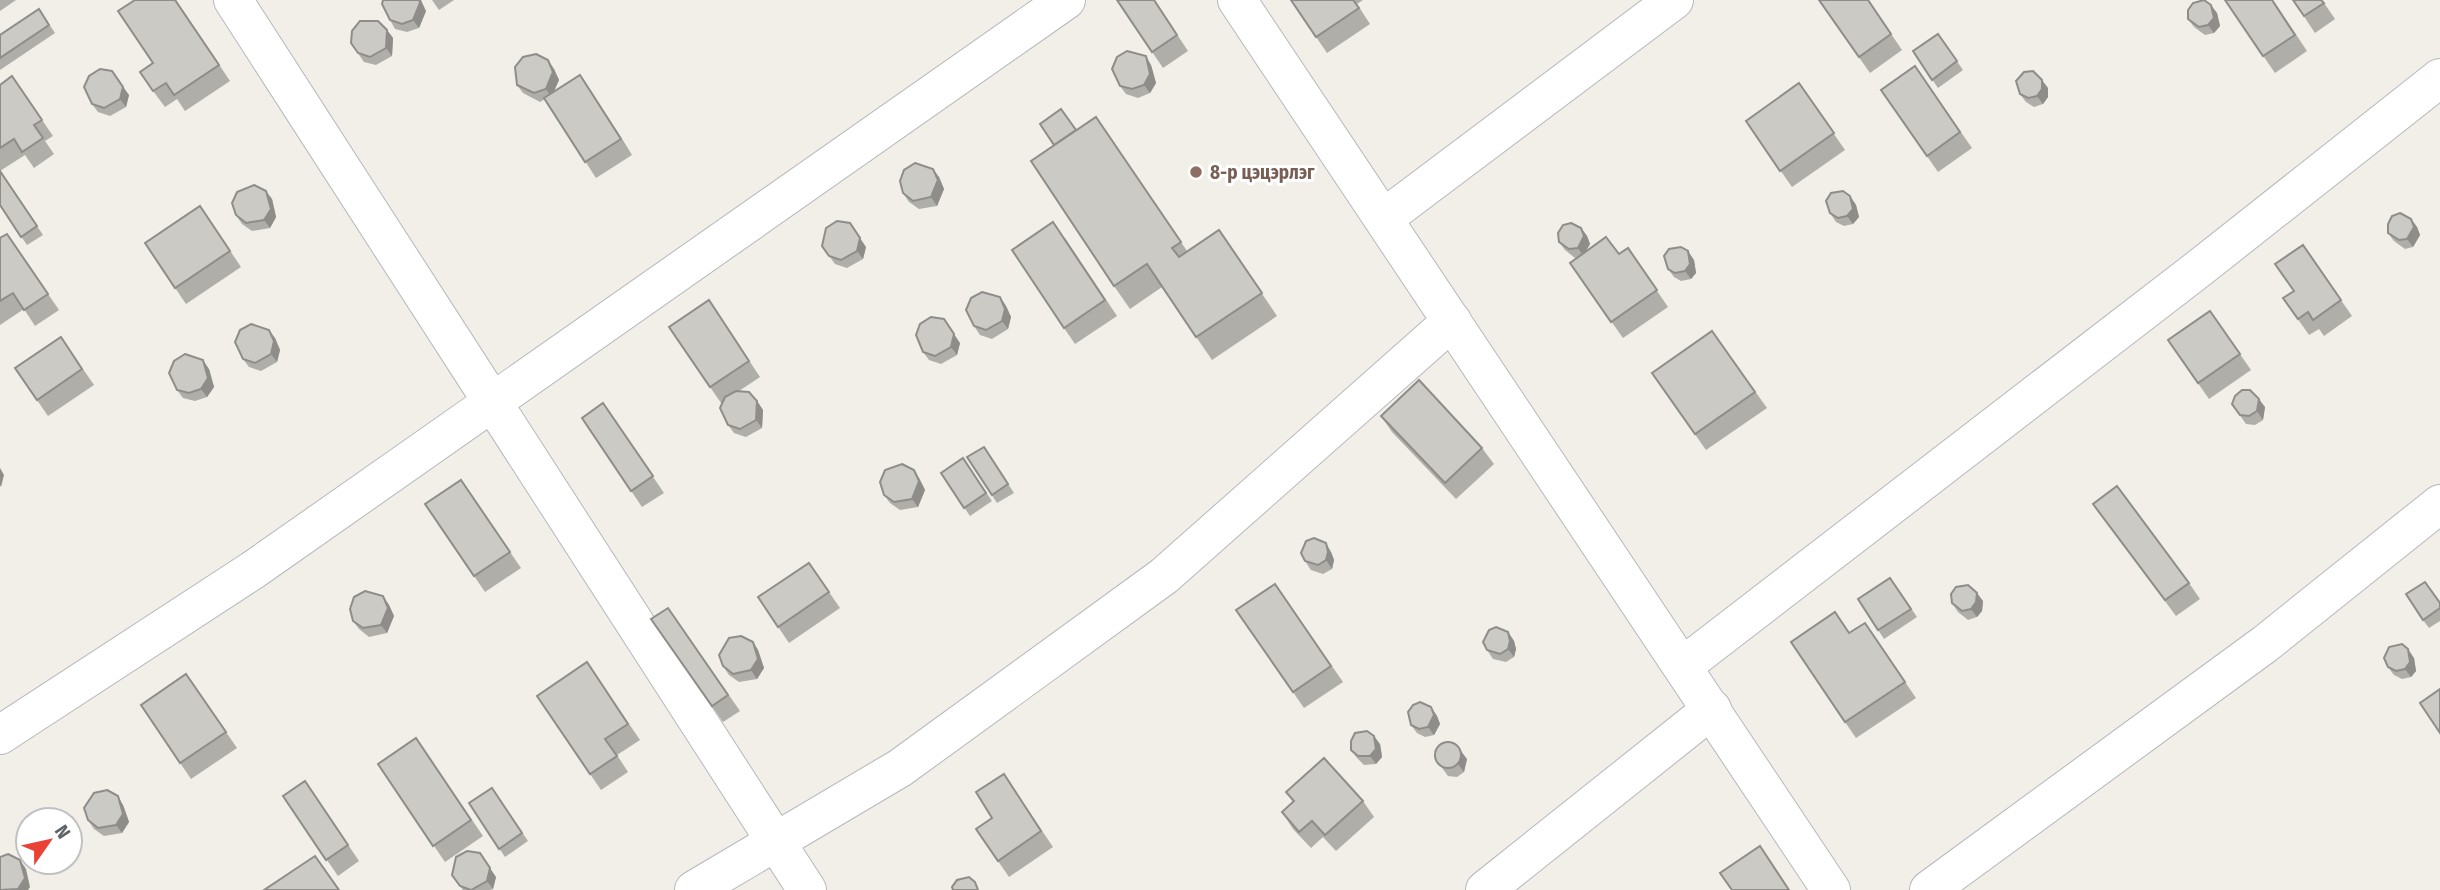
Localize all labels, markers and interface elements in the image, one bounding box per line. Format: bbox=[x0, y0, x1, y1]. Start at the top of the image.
place label: 8-р цэцэрлэг bbox=[1210, 161, 1315, 184]
marker: 8-р цэцэрлэг bbox=[1188, 164, 1204, 180]
north arrow bbox=[14, 806, 84, 876]
text: N bbox=[50, 821, 75, 843]

